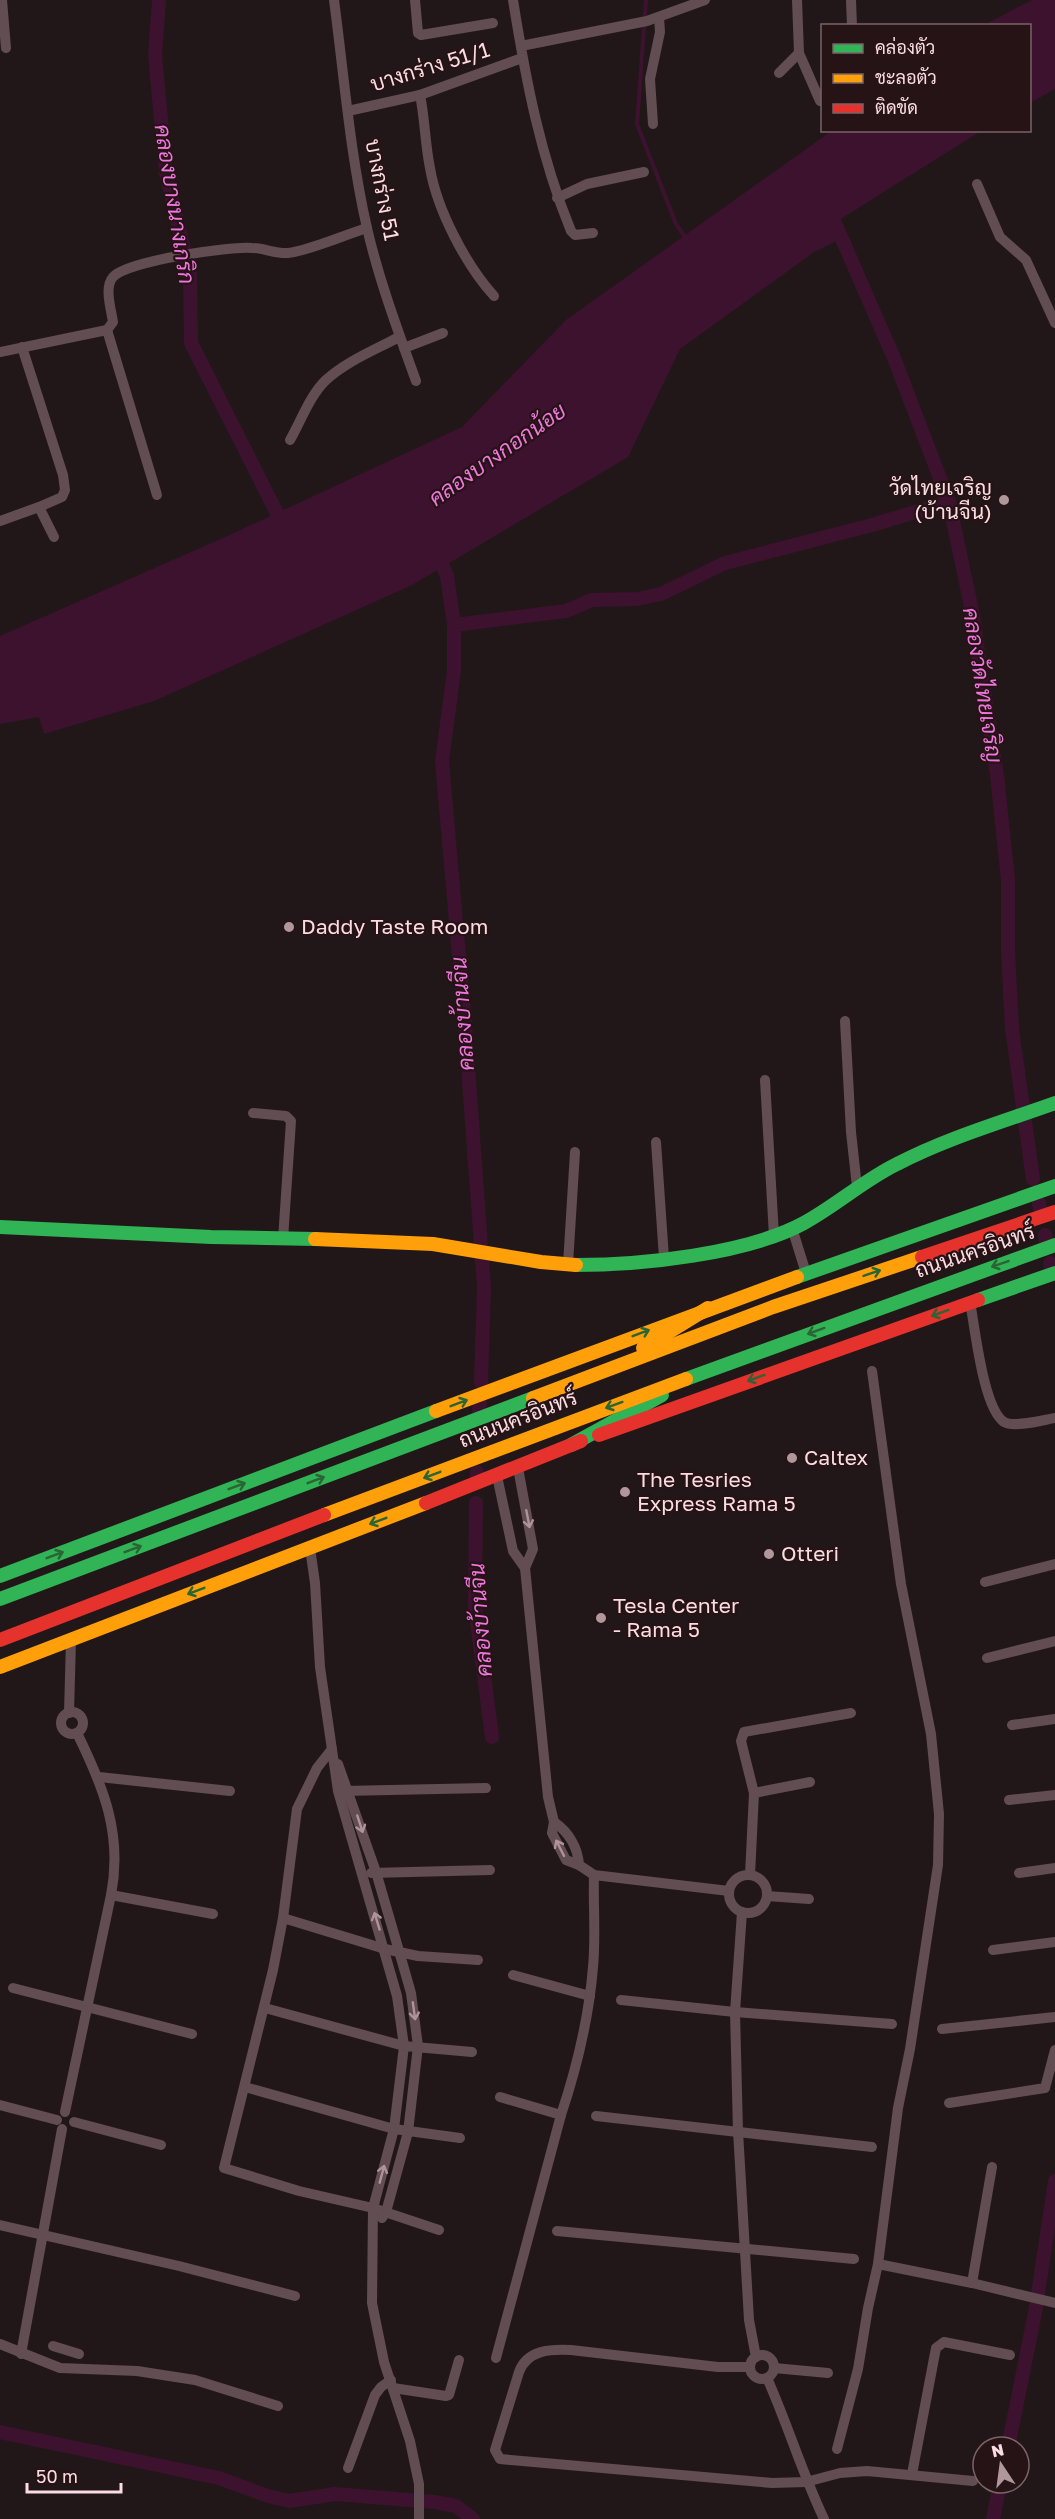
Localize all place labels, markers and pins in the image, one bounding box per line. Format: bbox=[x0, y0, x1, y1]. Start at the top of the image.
place label: วัดไทยเจริญ (บ้านจีน) bbox=[889, 474, 992, 524]
marker: วัดไทยเจริญ (บ้านจีน) bbox=[997, 493, 1011, 507]
place label: Daddy Taste Room bbox=[301, 913, 488, 939]
marker: Daddy Taste Room bbox=[282, 920, 296, 934]
place label: Caltex bbox=[804, 1444, 869, 1470]
marker: Caltex bbox=[785, 1451, 799, 1465]
place label: The Tesries Express Rama 5 bbox=[637, 1466, 796, 1516]
marker: The Tesries Express Rama 5 bbox=[618, 1485, 632, 1499]
place label: Otteri bbox=[781, 1540, 839, 1566]
marker: Otteri bbox=[762, 1547, 776, 1561]
place label: Tesla Center - Rama 5 bbox=[613, 1592, 739, 1642]
marker: Tesla Center - Rama 5 bbox=[594, 1611, 608, 1625]

